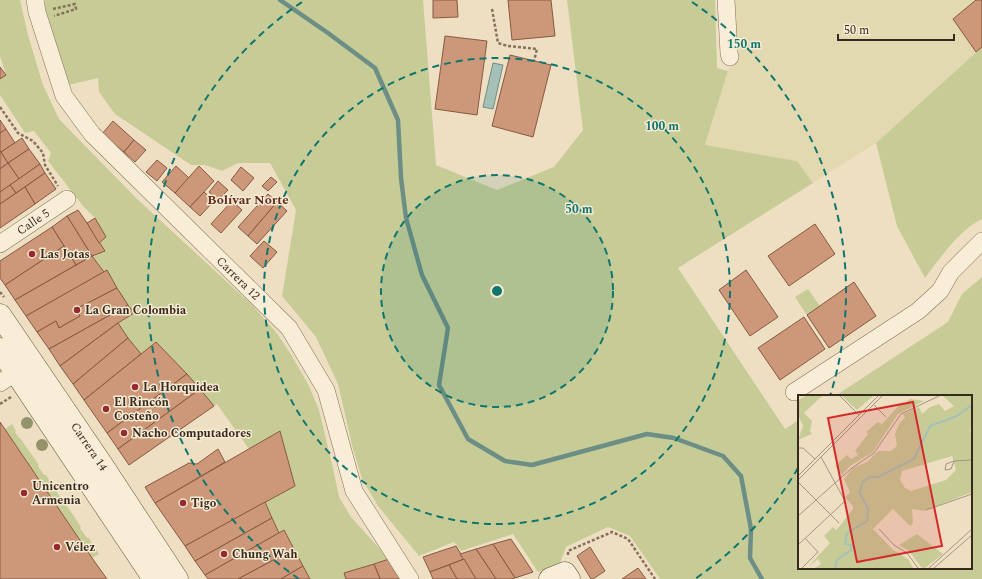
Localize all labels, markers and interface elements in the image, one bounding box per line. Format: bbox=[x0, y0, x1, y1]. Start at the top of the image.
scale bar bbox=[838, 16, 954, 42]
text: 50 m bbox=[844, 21, 869, 40]
text: 150 m bbox=[727, 35, 761, 54]
text: 100 m bbox=[645, 117, 679, 136]
district label: Bolívar Norte bbox=[207, 190, 289, 210]
text: 50 m bbox=[565, 200, 593, 219]
street label: Calle 5 bbox=[13, 204, 54, 240]
place label: Las Jotas bbox=[40, 245, 90, 264]
marker: Las Jotas bbox=[27, 249, 37, 259]
street label: Carrera 12 bbox=[211, 252, 265, 305]
centre of rings bbox=[490, 284, 504, 298]
place label: La Gran Colombia bbox=[85, 301, 187, 320]
marker: La Gran Colombia bbox=[72, 305, 82, 315]
place label: La Horquidea bbox=[143, 378, 220, 397]
marker: La Horquidea bbox=[130, 382, 140, 392]
place label: El Rincón Costeño bbox=[114, 393, 170, 426]
inset map bbox=[798, 395, 972, 569]
marker: El Rincón Costeño bbox=[101, 404, 111, 414]
street label: Carrera 14 bbox=[65, 418, 113, 475]
place label: Nacho Computadores bbox=[132, 424, 251, 443]
marker: Nacho Computadores bbox=[119, 428, 129, 438]
place label: Unicentro Armenia bbox=[32, 477, 89, 510]
marker: Unicentro Armenia bbox=[19, 488, 29, 498]
place label: Tigo bbox=[191, 494, 217, 513]
marker: Tigo bbox=[178, 498, 188, 508]
place label: Vélez bbox=[65, 538, 95, 557]
marker: Vélez bbox=[52, 542, 62, 552]
place label: Chung Wah bbox=[232, 545, 298, 564]
marker: Chung Wah bbox=[219, 549, 229, 559]

